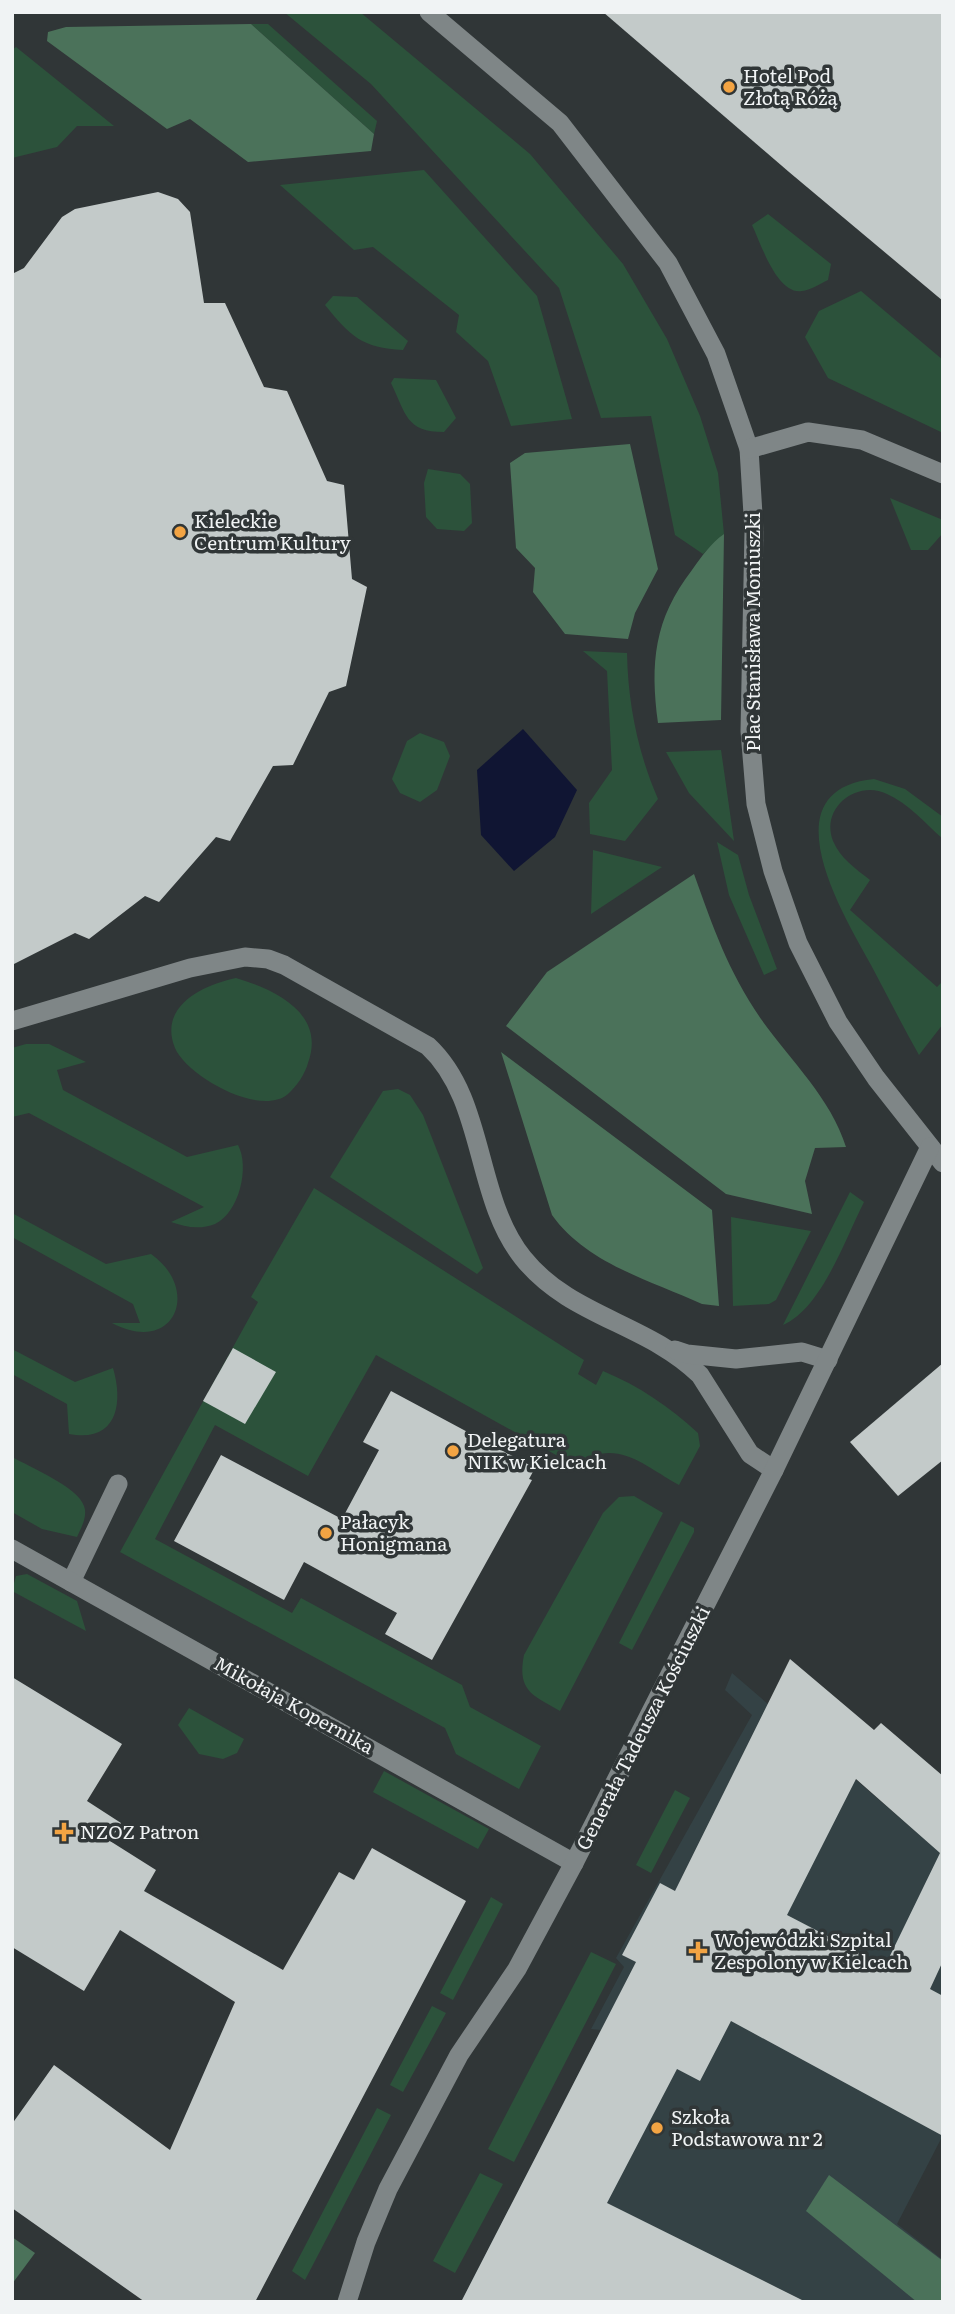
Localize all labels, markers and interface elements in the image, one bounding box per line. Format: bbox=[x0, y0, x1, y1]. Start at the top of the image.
place label: Hotel Pod Złotą Różą bbox=[743, 61, 839, 111]
marker: Hotel Pod Złotą Różą bbox=[721, 79, 737, 95]
place label: Kieleckie Centrum Kultury bbox=[194, 506, 351, 556]
street label: Plac Stanisława Moniuszki bbox=[738, 512, 766, 752]
marker: Kieleckie Centrum Kultury bbox=[172, 524, 188, 540]
place label: Delegatura NIK w Kielcach bbox=[467, 1425, 607, 1475]
marker: Delegatura NIK w Kielcach bbox=[445, 1443, 461, 1459]
place label: Pałacyk Honigmana bbox=[340, 1507, 448, 1557]
marker: Pałacyk Honigmana bbox=[318, 1525, 334, 1541]
street label: Generała Tadeusza Kościuszki bbox=[568, 1601, 716, 1854]
street label: Mikołaja Kopernika bbox=[209, 1648, 380, 1760]
place label: NZOZ Patron bbox=[80, 1817, 199, 1845]
marker: NZOZ Patron bbox=[54, 1822, 74, 1842]
place label: Wojewódzki Szpital Zespolony w Kielcach bbox=[714, 1925, 909, 1975]
marker: Wojewódzki Szpital Zespolony w Kielcach bbox=[688, 1941, 708, 1961]
place label: Szkoła Podstawowa nr 2 bbox=[671, 2102, 823, 2152]
marker: Szkoła Podstawowa nr 2 bbox=[649, 2120, 665, 2136]

